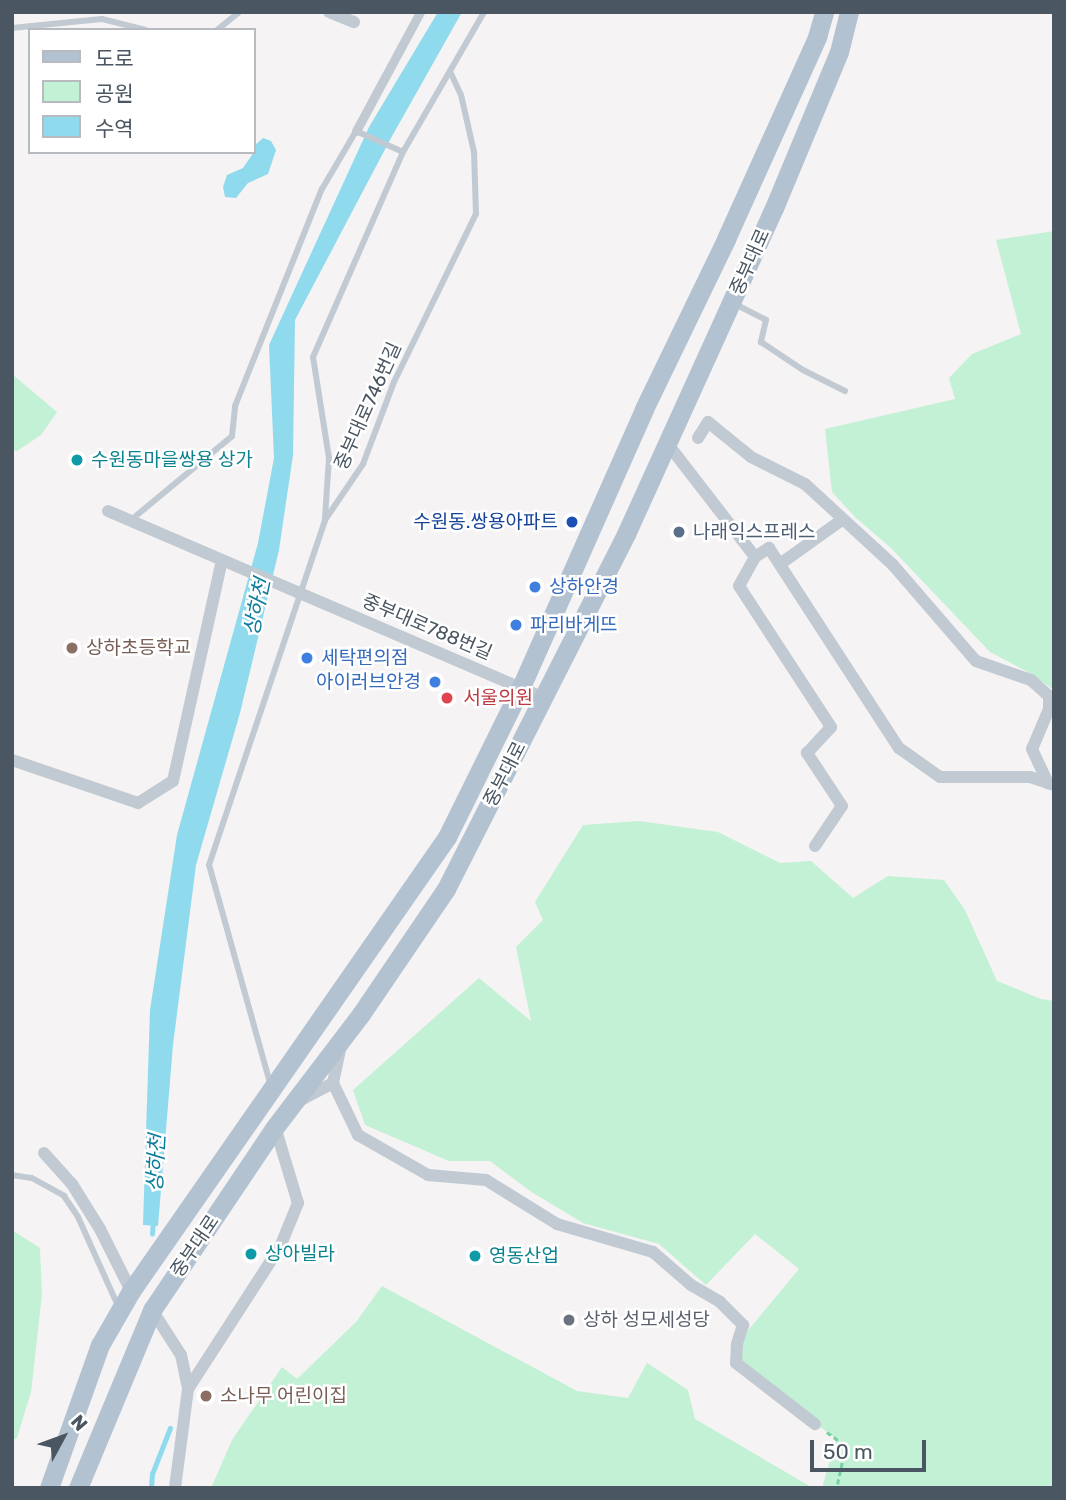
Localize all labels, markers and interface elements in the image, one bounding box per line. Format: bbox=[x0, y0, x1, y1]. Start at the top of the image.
legend bbox=[28, 28, 256, 154]
text: 도로 bbox=[95, 46, 134, 71]
text: 공원 bbox=[95, 81, 134, 106]
text: 수역 bbox=[95, 116, 134, 141]
street label: 중부대로 bbox=[725, 225, 775, 299]
street label: 중부대로746번길 bbox=[330, 339, 406, 473]
place label: 수원동마을쌍용 상가 bbox=[91, 449, 253, 471]
marker: 수원동마을쌍용 상가 bbox=[69, 452, 85, 468]
place label: 수원동.쌍용아파트 bbox=[413, 511, 558, 533]
marker: 수원동.쌍용아파트 bbox=[564, 514, 580, 530]
place label: 나래익스프레스 bbox=[693, 521, 815, 543]
marker: 나래익스프레스 bbox=[671, 524, 687, 540]
water label: 상하천 bbox=[239, 576, 275, 638]
place label: 상하안경 bbox=[549, 576, 619, 598]
marker: 상하안경 bbox=[527, 579, 543, 595]
street label: 중부대로788번길 bbox=[359, 589, 495, 665]
place label: 파리바게뜨 bbox=[530, 614, 617, 636]
marker: 파리바게뜨 bbox=[508, 617, 524, 633]
place label: 상하초등학교 bbox=[86, 637, 191, 659]
marker: 상하초등학교 bbox=[64, 640, 80, 656]
place label: 세탁편의점 bbox=[321, 647, 408, 669]
marker: 세탁편의점 bbox=[299, 650, 315, 666]
place label: 아이러브안경 bbox=[316, 671, 421, 693]
marker: 아이러브안경 bbox=[427, 674, 443, 690]
place label: 서울의원 bbox=[463, 687, 533, 709]
marker: 서울의원 bbox=[437, 688, 457, 708]
street label: 중부대로 bbox=[479, 738, 531, 810]
water label: 상하천 bbox=[142, 1133, 170, 1193]
street label: 중부대로 bbox=[166, 1211, 224, 1281]
place label: 상아빌라 bbox=[265, 1243, 335, 1265]
place label: 영동산업 bbox=[489, 1245, 559, 1267]
marker: 상아빌라 bbox=[243, 1246, 259, 1262]
marker: 영동산업 bbox=[467, 1248, 483, 1264]
place label: 상하 성모세성당 bbox=[583, 1309, 710, 1331]
marker: 상하 성모세성당 bbox=[561, 1312, 577, 1328]
place label: 소나무 어린이집 bbox=[220, 1385, 347, 1407]
marker: 소나무 어린이집 bbox=[198, 1388, 214, 1404]
north arrow bbox=[28, 1402, 98, 1472]
text: N bbox=[66, 1410, 92, 1436]
scale bar bbox=[814, 1426, 930, 1470]
text: 50 m bbox=[823, 1439, 873, 1464]

